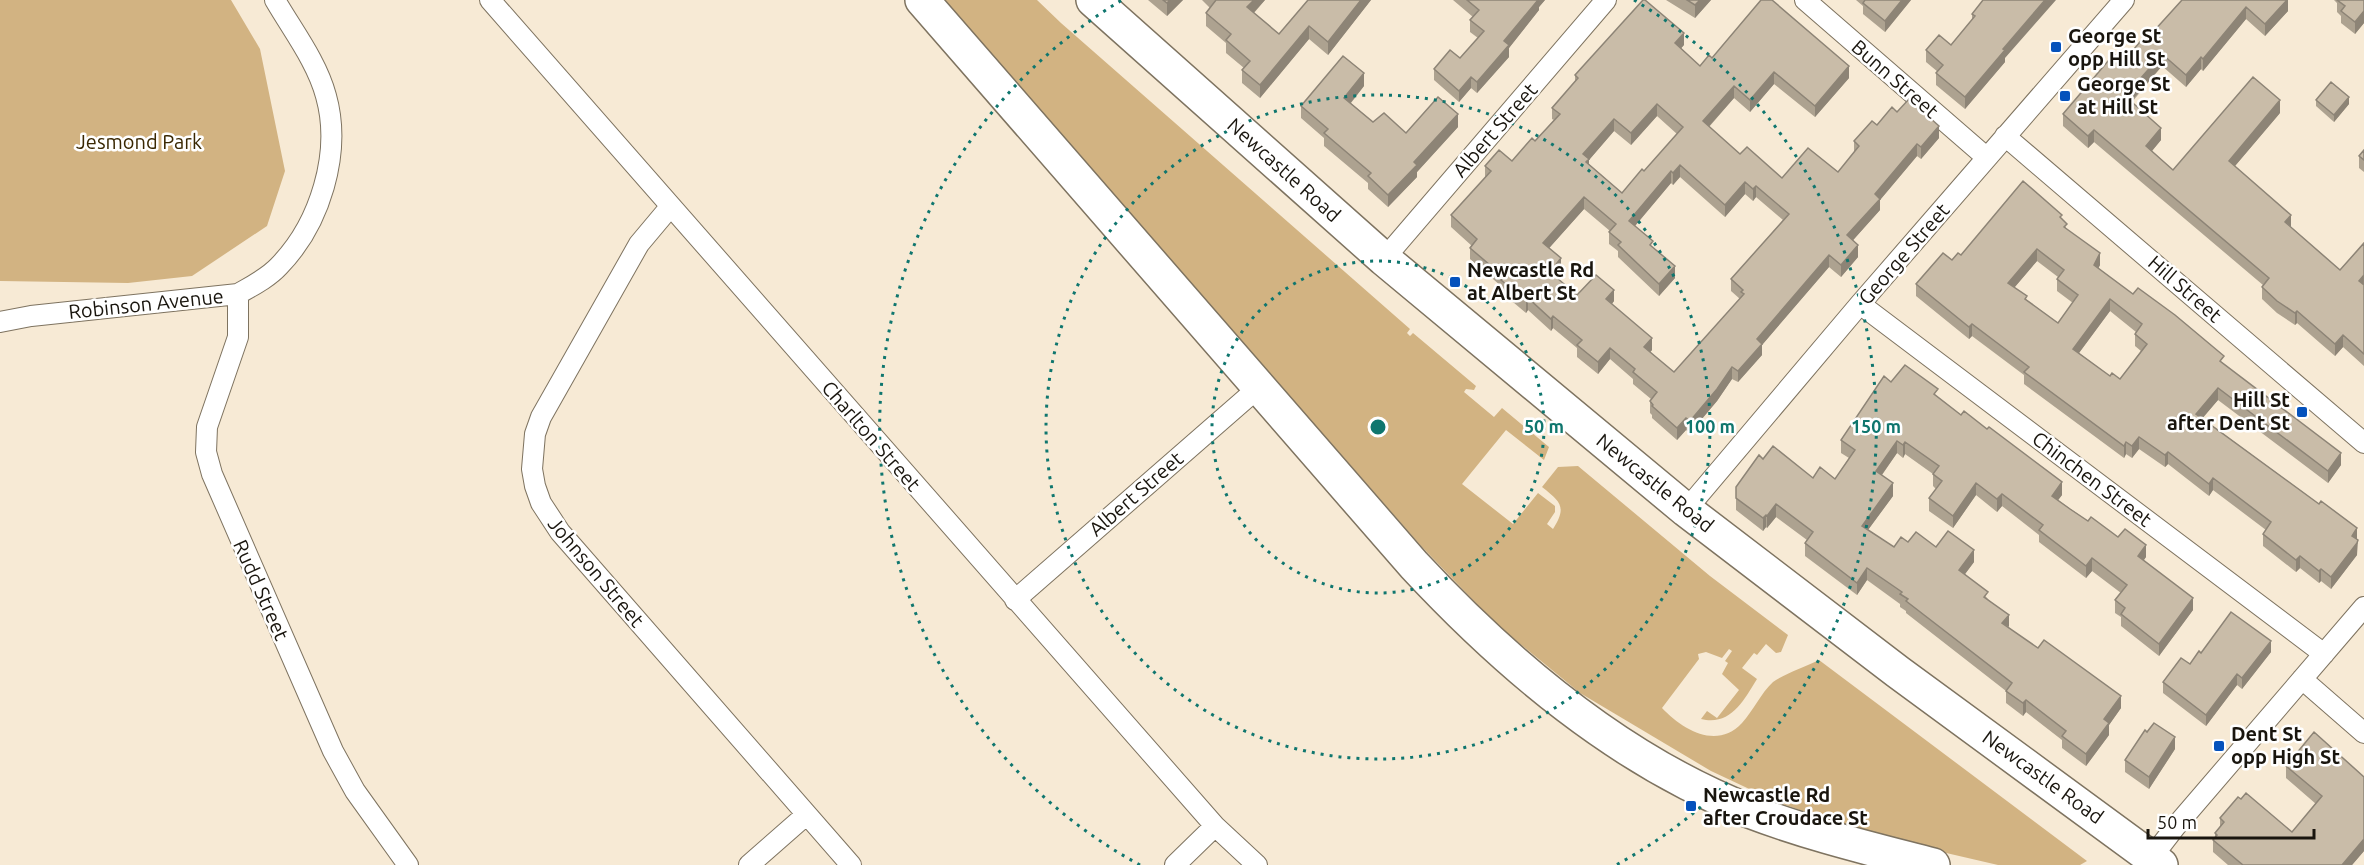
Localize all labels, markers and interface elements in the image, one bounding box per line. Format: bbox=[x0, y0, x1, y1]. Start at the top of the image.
place label: George St opp Hill St bbox=[2068, 24, 2166, 70]
street label: Bunn Street bbox=[1847, 35, 1943, 123]
marker: George St opp Hill St bbox=[2049, 40, 2063, 54]
place label: George St at Hill St bbox=[2077, 72, 2171, 118]
street label: Albert Street bbox=[1448, 78, 1542, 181]
marker: George St at Hill St bbox=[2058, 89, 2072, 103]
street label: Newcastle Road bbox=[1223, 113, 1345, 226]
park label: Jesmond Park bbox=[76, 130, 202, 153]
street label: George Street bbox=[1853, 198, 1954, 309]
street label: Hill Street bbox=[2144, 251, 2227, 327]
place label: Newcastle Rd at Albert St bbox=[1467, 258, 1594, 304]
marker: Newcastle Rd at Albert St bbox=[1448, 275, 1462, 289]
street label: Robinson Avenue bbox=[67, 284, 225, 323]
street label: Charlton Street bbox=[817, 376, 925, 495]
place label: Hill St after Dent St bbox=[2167, 388, 2290, 434]
marker: Hill St after Dent St bbox=[2295, 405, 2309, 419]
text: 50 m bbox=[1524, 416, 1564, 436]
text: 100 m bbox=[1685, 416, 1735, 436]
text: 150 m bbox=[1851, 416, 1901, 436]
centre of rings bbox=[1368, 417, 1388, 437]
street label: Chinchen Street bbox=[2028, 426, 2157, 531]
street label: Newcastle Road bbox=[1592, 428, 1718, 537]
street label: Albert Street bbox=[1084, 447, 1187, 541]
street label: Johnson Street bbox=[544, 512, 649, 631]
street label: Rudd Street bbox=[229, 536, 294, 644]
place label: Dent St opp High St bbox=[2231, 722, 2340, 768]
street label: Newcastle Road bbox=[1978, 725, 2108, 828]
marker: Dent St opp High St bbox=[2212, 739, 2226, 753]
place label: Newcastle Rd after Croudace St bbox=[1703, 783, 1868, 829]
marker: Newcastle Rd after Croudace St bbox=[1684, 799, 1698, 813]
scale bar bbox=[2148, 802, 2314, 840]
text: 50 m bbox=[2157, 812, 2197, 832]

